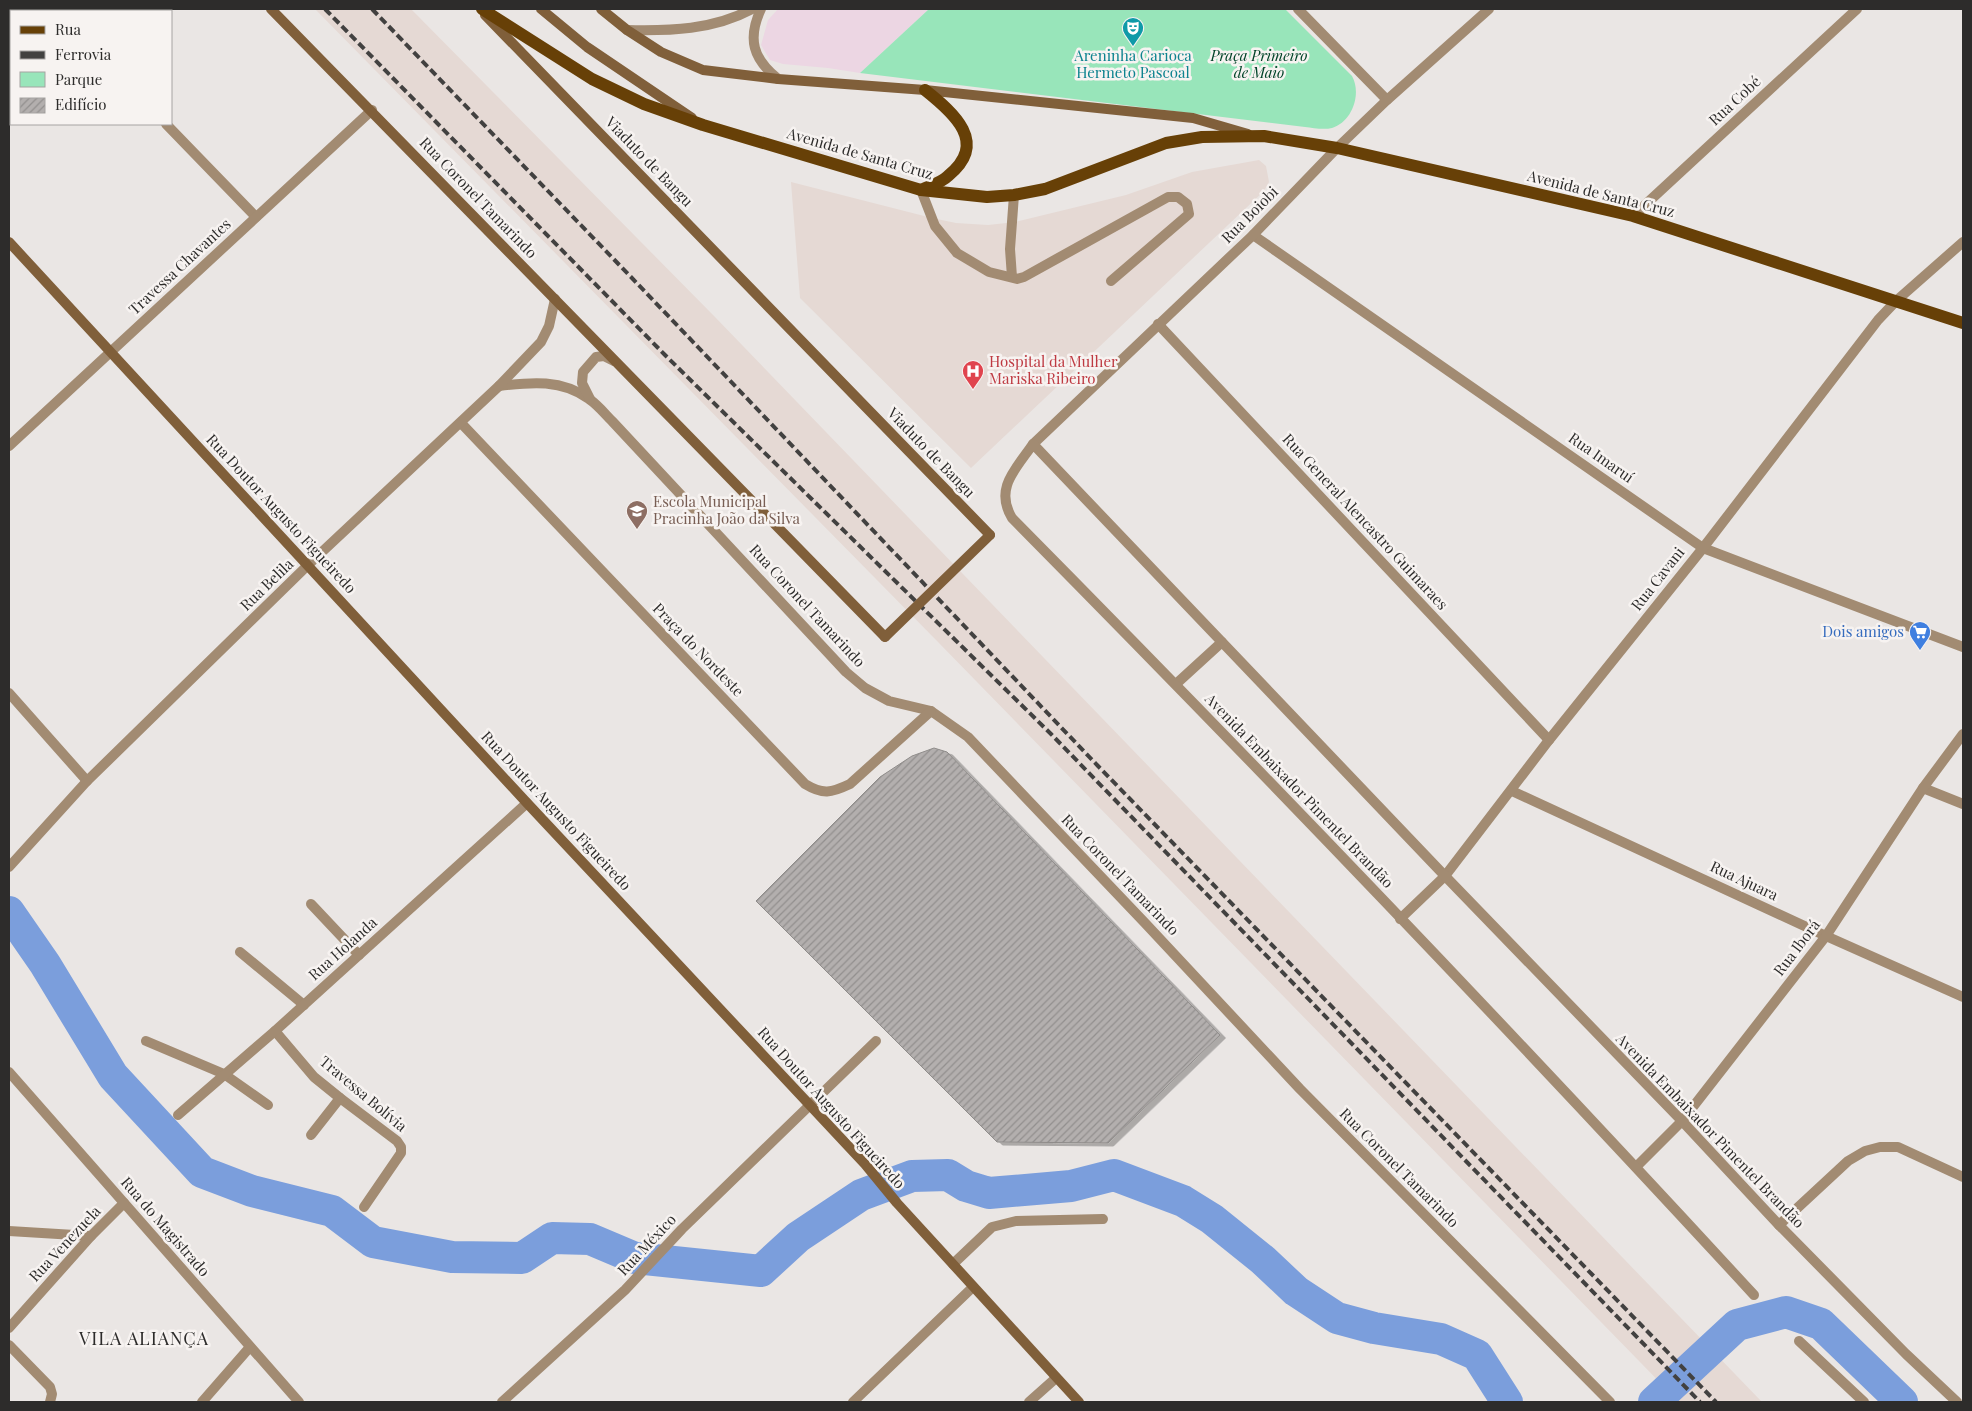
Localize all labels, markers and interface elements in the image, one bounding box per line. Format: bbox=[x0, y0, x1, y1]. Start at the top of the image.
legend bbox=[10, 10, 172, 125]
theatre icon: Areninha Carioca Hermeto Pascoal bbox=[1121, 16, 1145, 47]
text: Rua bbox=[55, 19, 81, 39]
text: Ferrovia bbox=[55, 44, 112, 64]
place label: Areninha Carioca Hermeto Pascoal bbox=[1073, 45, 1192, 82]
park label: Praça Primeiro de Maio bbox=[1209, 45, 1308, 82]
text: Parque bbox=[55, 69, 102, 89]
street label: Rua Cobé bbox=[1704, 71, 1765, 129]
text: Edifício bbox=[55, 94, 107, 114]
street label: Viaduto de Bangu bbox=[601, 111, 698, 211]
street label: Avenida de Santa Cruz bbox=[784, 122, 936, 183]
street label: Rua Coronel Tamarindo bbox=[416, 132, 542, 262]
street label: Avenida de Santa Cruz bbox=[1525, 165, 1677, 221]
street label: Rua Boiobi bbox=[1217, 181, 1282, 247]
street label: Travessa Chavantes bbox=[124, 214, 235, 319]
place label: Hospital da Mulher Mariska Ribeiro bbox=[989, 351, 1118, 388]
hospital icon: Hospital da Mulher Mariska Ribeiro bbox=[961, 359, 985, 390]
street label: Viaduto de Bangu bbox=[883, 402, 980, 502]
street label: Rua Imaruí bbox=[1565, 427, 1639, 487]
street label: Rua Doutor Augusto Figueiredo bbox=[202, 429, 361, 597]
street label: Rua General Alencastro Guimaraes bbox=[1279, 429, 1453, 614]
place label: Escola Municipal Pracinha João da Silva bbox=[653, 491, 800, 528]
school or university icon: Escola Municipal Pracinha João da Silva bbox=[625, 499, 649, 530]
street label: Rua Coronel Tamarindo bbox=[745, 540, 870, 671]
street label: Rua Cavani bbox=[1626, 542, 1689, 614]
street label: Rua Belila bbox=[235, 554, 298, 615]
street label: Praça do Nordeste bbox=[649, 598, 749, 700]
supermarket icon: Dois amigos bbox=[1908, 620, 1932, 651]
place label: Dois amigos bbox=[1822, 621, 1904, 641]
street label: Avenida Embaixador Pimentel Brandão bbox=[1200, 688, 1398, 892]
street label: Rua Doutor Augusto Figueiredo bbox=[477, 726, 636, 894]
street label: Rua Coronel Tamarindo bbox=[1058, 809, 1184, 939]
street label: Rua Ajuara bbox=[1707, 856, 1782, 905]
street label: Rua Holanda bbox=[304, 912, 381, 984]
street label: Rua Iborá bbox=[1769, 915, 1824, 980]
street label: Rua Doutor Augusto Figueiredo bbox=[754, 1022, 910, 1192]
street label: Avenida Embaixador Pimentel Brandão bbox=[1611, 1028, 1809, 1232]
street label: Travessa Bolívia bbox=[316, 1051, 412, 1136]
street label: Rua Coronel Tamarindo bbox=[1336, 1103, 1464, 1231]
street label: Rua do Magistrado bbox=[117, 1172, 215, 1280]
street label: Rua Venezuela bbox=[24, 1201, 105, 1286]
street label: Rua México bbox=[613, 1209, 680, 1279]
district label: VILA ALIANÇA bbox=[78, 1326, 209, 1350]

